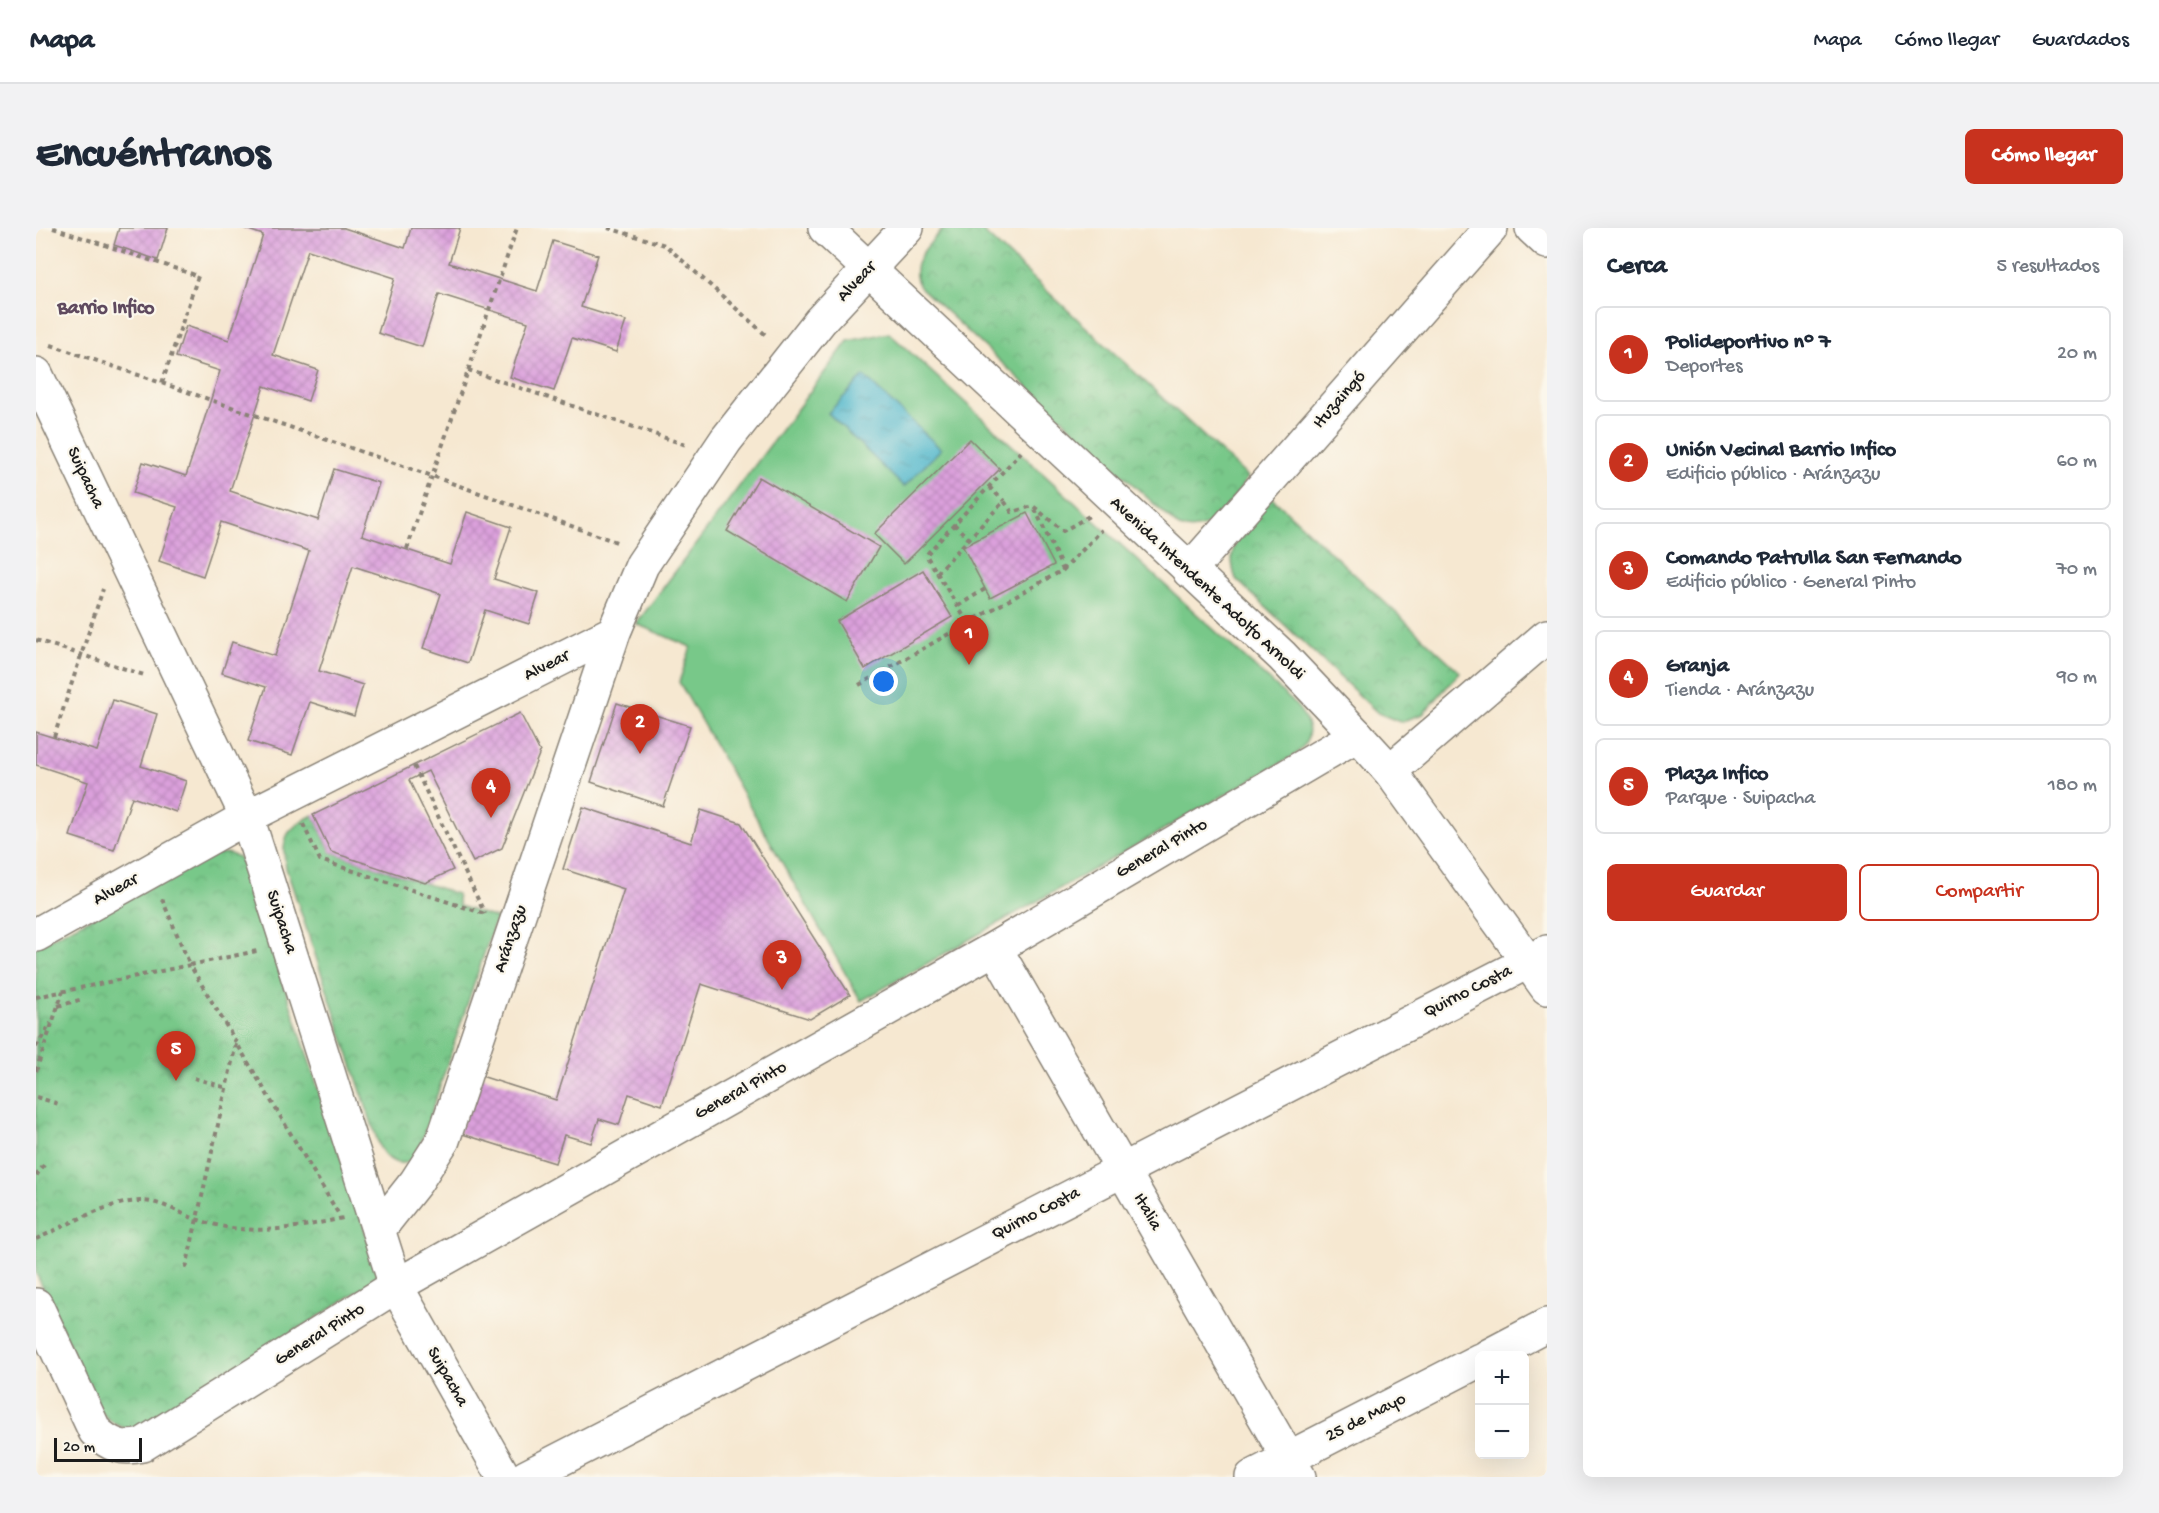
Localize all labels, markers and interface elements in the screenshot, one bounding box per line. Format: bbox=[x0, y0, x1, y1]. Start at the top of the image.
text: Mapa bbox=[30, 25, 94, 58]
text: Mapa bbox=[1813, 29, 1862, 54]
text: Cómo llegar bbox=[1895, 29, 1999, 54]
text: Guardados bbox=[2032, 29, 2129, 54]
button: Cómo llegar bbox=[1965, 129, 2123, 184]
text: Encuéntranos bbox=[36, 132, 270, 181]
text: Cerca bbox=[1607, 252, 1667, 283]
street label: Alvear bbox=[833, 256, 882, 307]
text: 5 resultados bbox=[1996, 256, 2099, 279]
district label: Barrio Infico bbox=[57, 297, 155, 321]
text: Polideportivo n° 7 bbox=[1666, 330, 1831, 356]
text: 1 bbox=[1624, 343, 1633, 366]
text: 20 m bbox=[2057, 343, 2097, 366]
text: Deportes bbox=[1666, 356, 1743, 379]
street label: Ituzaingó bbox=[1309, 367, 1371, 433]
text: Unión Vecinal Barrio Infico bbox=[1666, 438, 1896, 464]
street label: Suipacha bbox=[62, 444, 109, 513]
text: 2 bbox=[1624, 451, 1633, 474]
text: 60 m bbox=[2057, 451, 2097, 474]
text: Edificio público · Aránzazu bbox=[1666, 464, 1880, 487]
street label: Avenida Intendente Adolfo Arnoldi bbox=[1105, 493, 1309, 685]
text: Comando Patrulla San Fernando bbox=[1666, 546, 1962, 572]
text: 3 bbox=[1623, 559, 1634, 582]
text: 70 m bbox=[2056, 559, 2097, 582]
text: Edificio público · General Pinto bbox=[1666, 572, 1916, 595]
pin: 1 bbox=[950, 616, 988, 665]
street label: Alvear bbox=[521, 645, 575, 686]
text: Granja bbox=[1666, 654, 1729, 680]
your location bbox=[869, 667, 898, 696]
text: 4 bbox=[1624, 667, 1633, 690]
text: 90 m bbox=[2057, 667, 2097, 690]
text: Tienda · Aránzazu bbox=[1666, 680, 1814, 703]
pin: 2 bbox=[620, 704, 660, 754]
text: Plaza Infico bbox=[1666, 762, 1768, 788]
pin: 4 bbox=[472, 768, 510, 818]
text: 5 bbox=[1623, 775, 1634, 798]
text: 180 m bbox=[2048, 775, 2097, 798]
text: Parque · Suipacha bbox=[1666, 788, 1815, 811]
street label: General Pinto bbox=[1113, 814, 1211, 884]
button: Guardar bbox=[1607, 864, 1847, 921]
button: Compartir bbox=[1859, 864, 2099, 921]
street label: Alvear bbox=[90, 868, 144, 911]
street label: Suipacha bbox=[261, 888, 301, 957]
street label: Aránzazu bbox=[490, 902, 532, 975]
pin: 3 bbox=[762, 940, 802, 990]
street label: Quirno Costa bbox=[1420, 960, 1516, 1023]
pin: 5 bbox=[156, 1032, 196, 1081]
street label: General Pinto bbox=[691, 1057, 791, 1125]
street label: Quirno Costa bbox=[988, 1182, 1084, 1245]
street label: Italia bbox=[1128, 1190, 1166, 1235]
street label: General Pinto bbox=[271, 1299, 369, 1371]
street label: Suipacha bbox=[422, 1343, 473, 1411]
map controls bbox=[1475, 1351, 1529, 1459]
button: + bbox=[1475, 1351, 1529, 1405]
street label: 25 de Mayo bbox=[1322, 1389, 1410, 1447]
button: − bbox=[1475, 1405, 1529, 1459]
scale bar bbox=[54, 1435, 142, 1462]
text: 20 m bbox=[63, 1439, 95, 1458]

